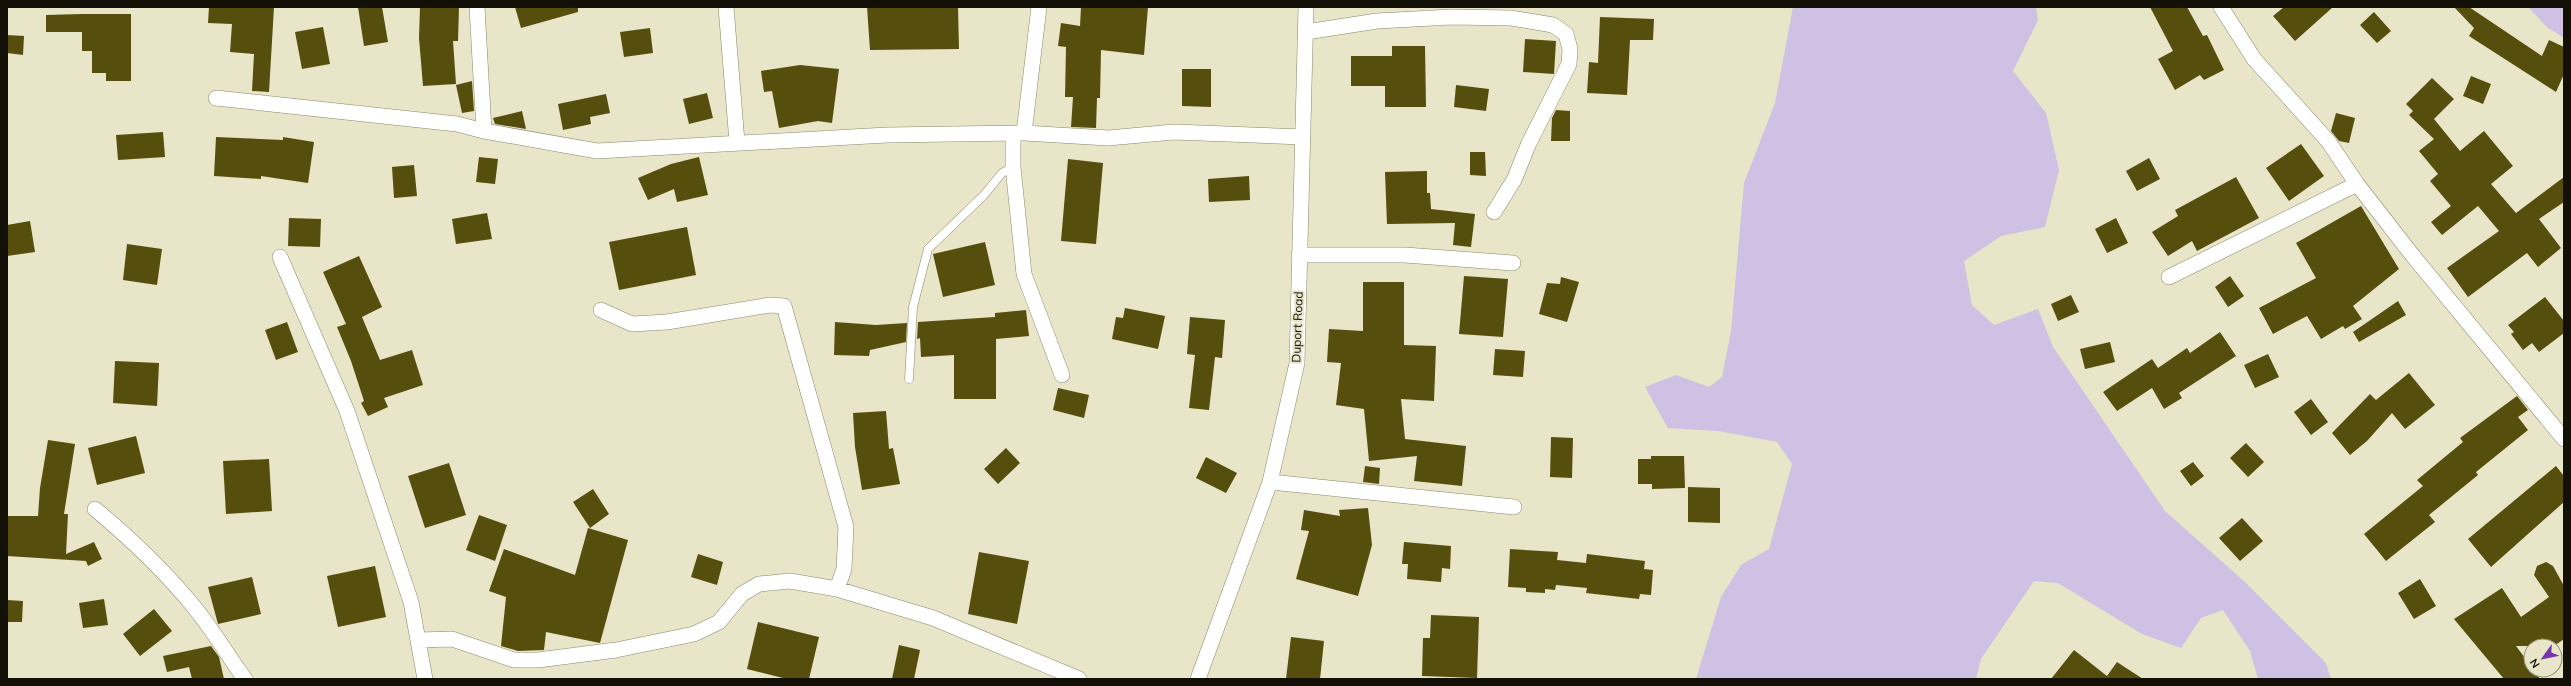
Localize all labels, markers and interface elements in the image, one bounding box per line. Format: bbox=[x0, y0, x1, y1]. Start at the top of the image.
street label: Duport Road bbox=[1288, 291, 1306, 363]
north arrow bbox=[2523, 638, 2563, 678]
text: N bbox=[2526, 656, 2543, 671]

